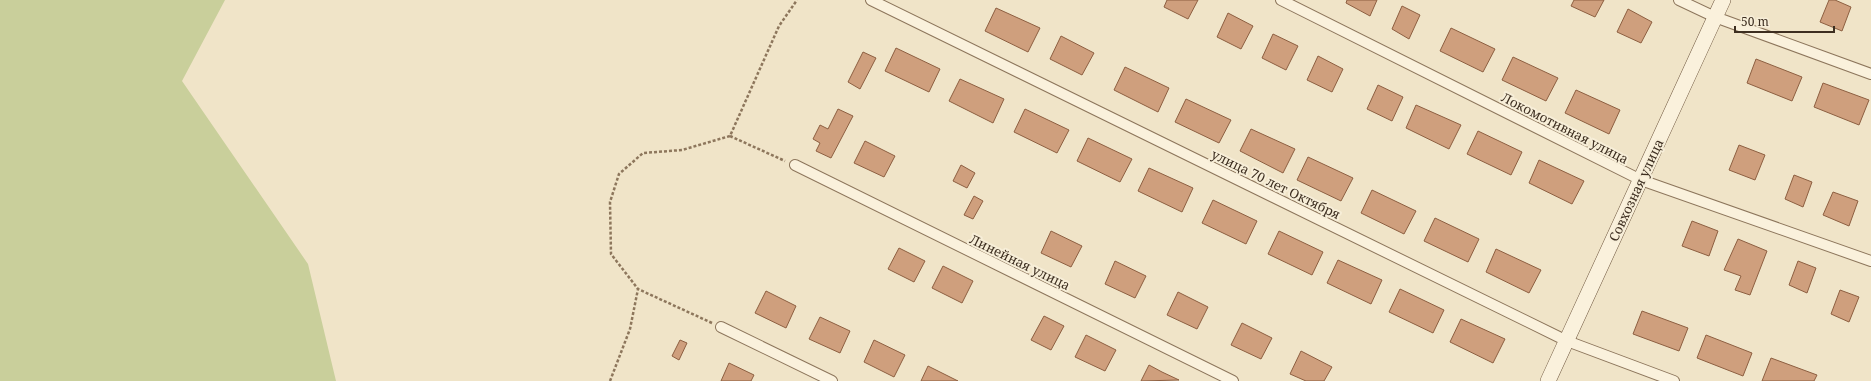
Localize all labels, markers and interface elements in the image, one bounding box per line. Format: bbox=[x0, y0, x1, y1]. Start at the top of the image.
scale bar bbox=[1735, 8, 1834, 34]
text: 50 m bbox=[1741, 13, 1769, 30]
street label: Локомотивная улица bbox=[1498, 88, 1632, 168]
street label: Совхозная улица bbox=[1604, 136, 1668, 244]
street label: улица 70 лет Октября bbox=[1208, 145, 1344, 223]
street label: Линейная улица bbox=[967, 230, 1073, 294]

